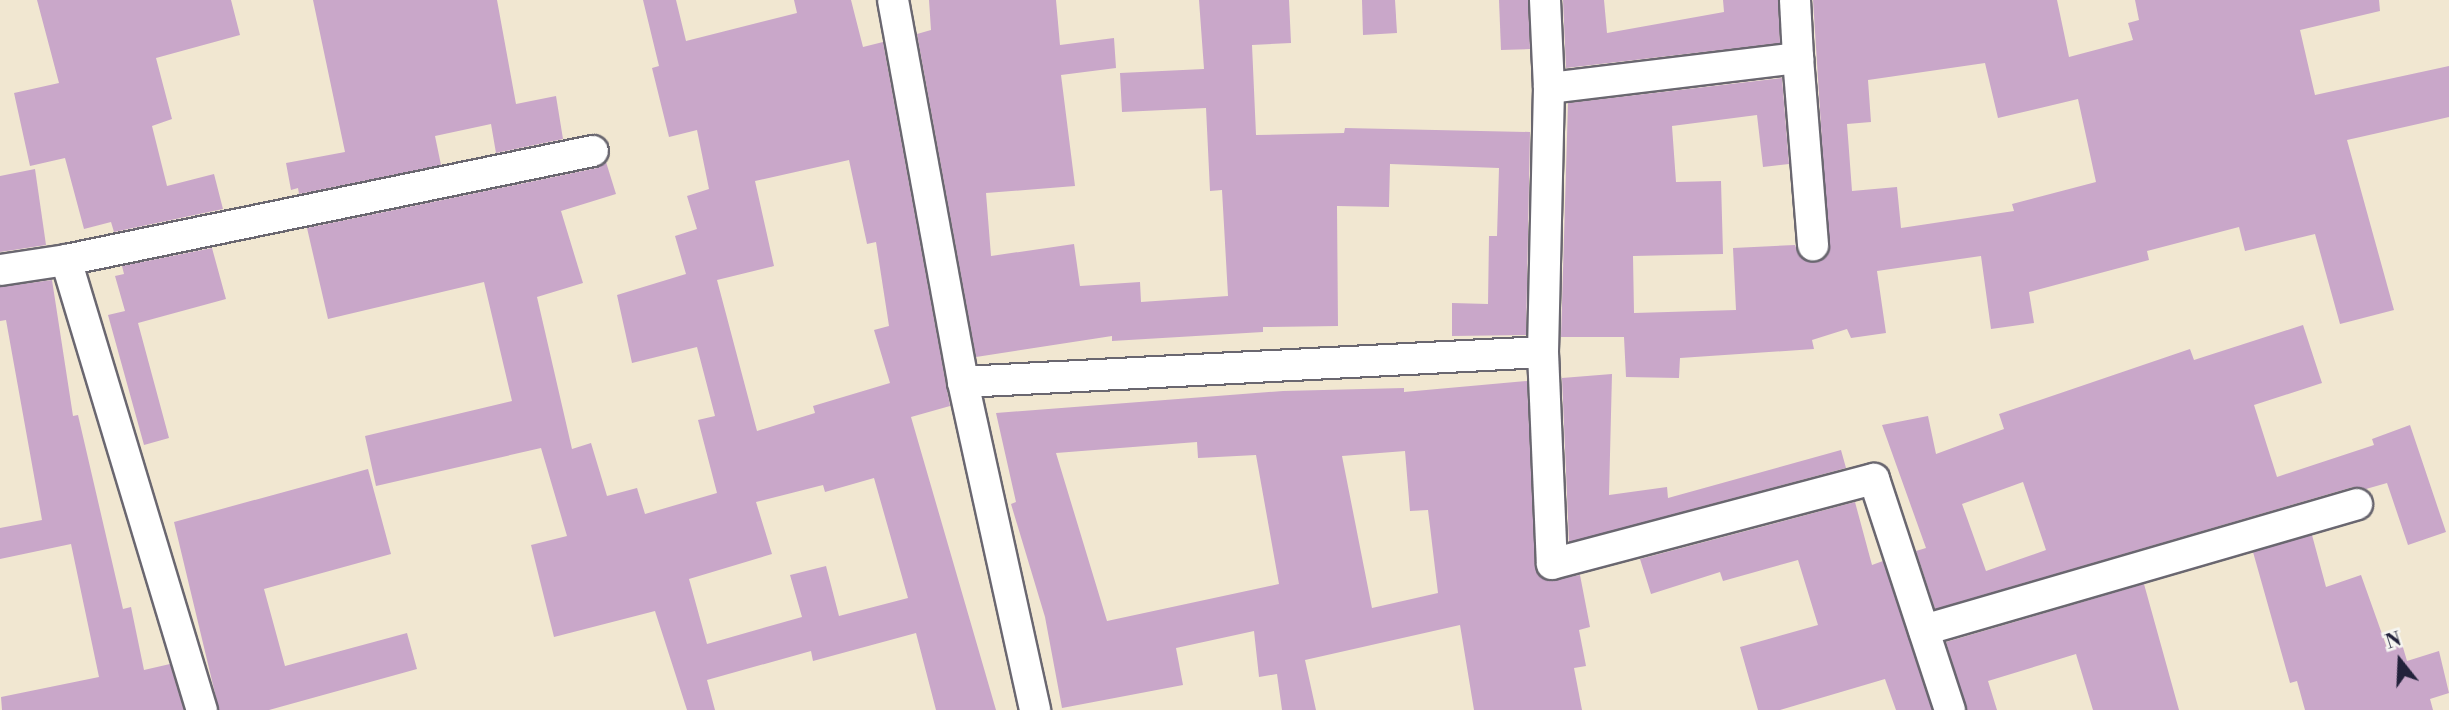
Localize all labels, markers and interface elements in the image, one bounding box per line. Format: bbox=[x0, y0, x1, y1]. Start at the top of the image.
north arrow bbox=[2365, 626, 2435, 696]
text: N bbox=[2383, 627, 2404, 655]

